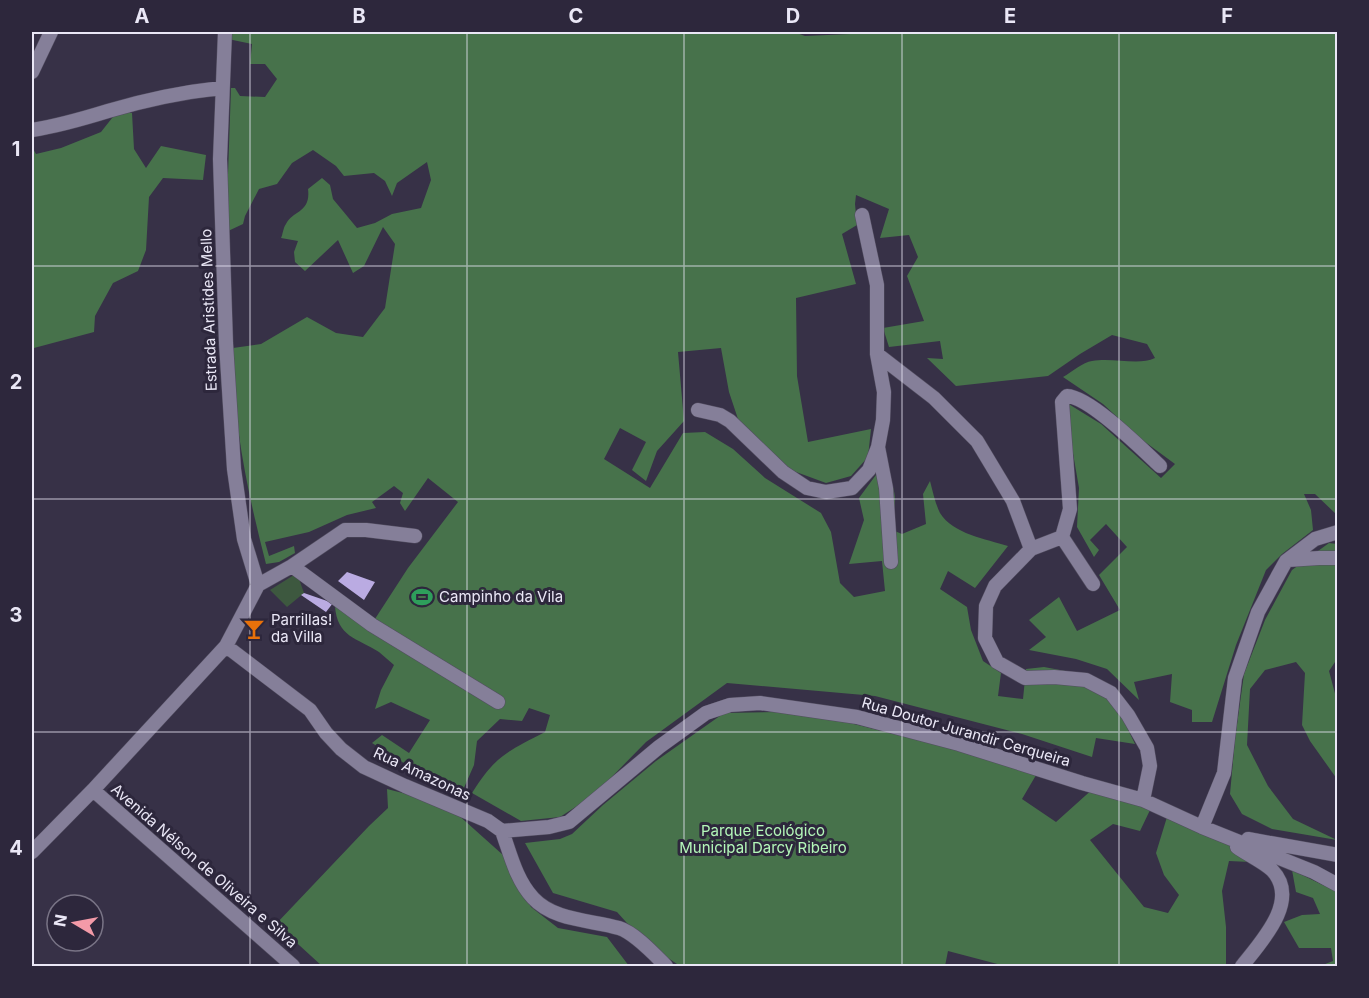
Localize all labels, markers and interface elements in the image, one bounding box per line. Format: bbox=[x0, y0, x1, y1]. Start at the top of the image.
text: A bbox=[135, 4, 150, 28]
text: B bbox=[352, 4, 366, 28]
text: C bbox=[569, 4, 583, 28]
text: D bbox=[786, 4, 800, 28]
text: E bbox=[1004, 4, 1016, 28]
text: F bbox=[1221, 4, 1233, 28]
text: 1 bbox=[12, 137, 20, 161]
street label: Estrada Aristides Mello bbox=[196, 228, 221, 392]
text: 2 bbox=[10, 370, 22, 394]
sports icon: Campinho da Vila bbox=[410, 585, 434, 609]
place label: Campinho da Vila bbox=[439, 587, 563, 606]
text: 3 bbox=[10, 603, 22, 627]
place label: Parrillas! da Villa bbox=[271, 610, 332, 646]
bar icon: Parrillas! da Villa bbox=[242, 617, 266, 641]
street label: Rua Doutor Jurandir Cerqueira bbox=[860, 693, 1073, 770]
street label: Rua Amazonas bbox=[370, 743, 474, 804]
street label: Avenida Nélson de Oliveira e Silva bbox=[107, 780, 301, 952]
park label: Parque Ecológico Municipal Darcy Ribeiro bbox=[679, 821, 847, 857]
text: 4 bbox=[9, 836, 23, 860]
north arrow bbox=[45, 893, 105, 953]
text: N bbox=[49, 913, 71, 928]

